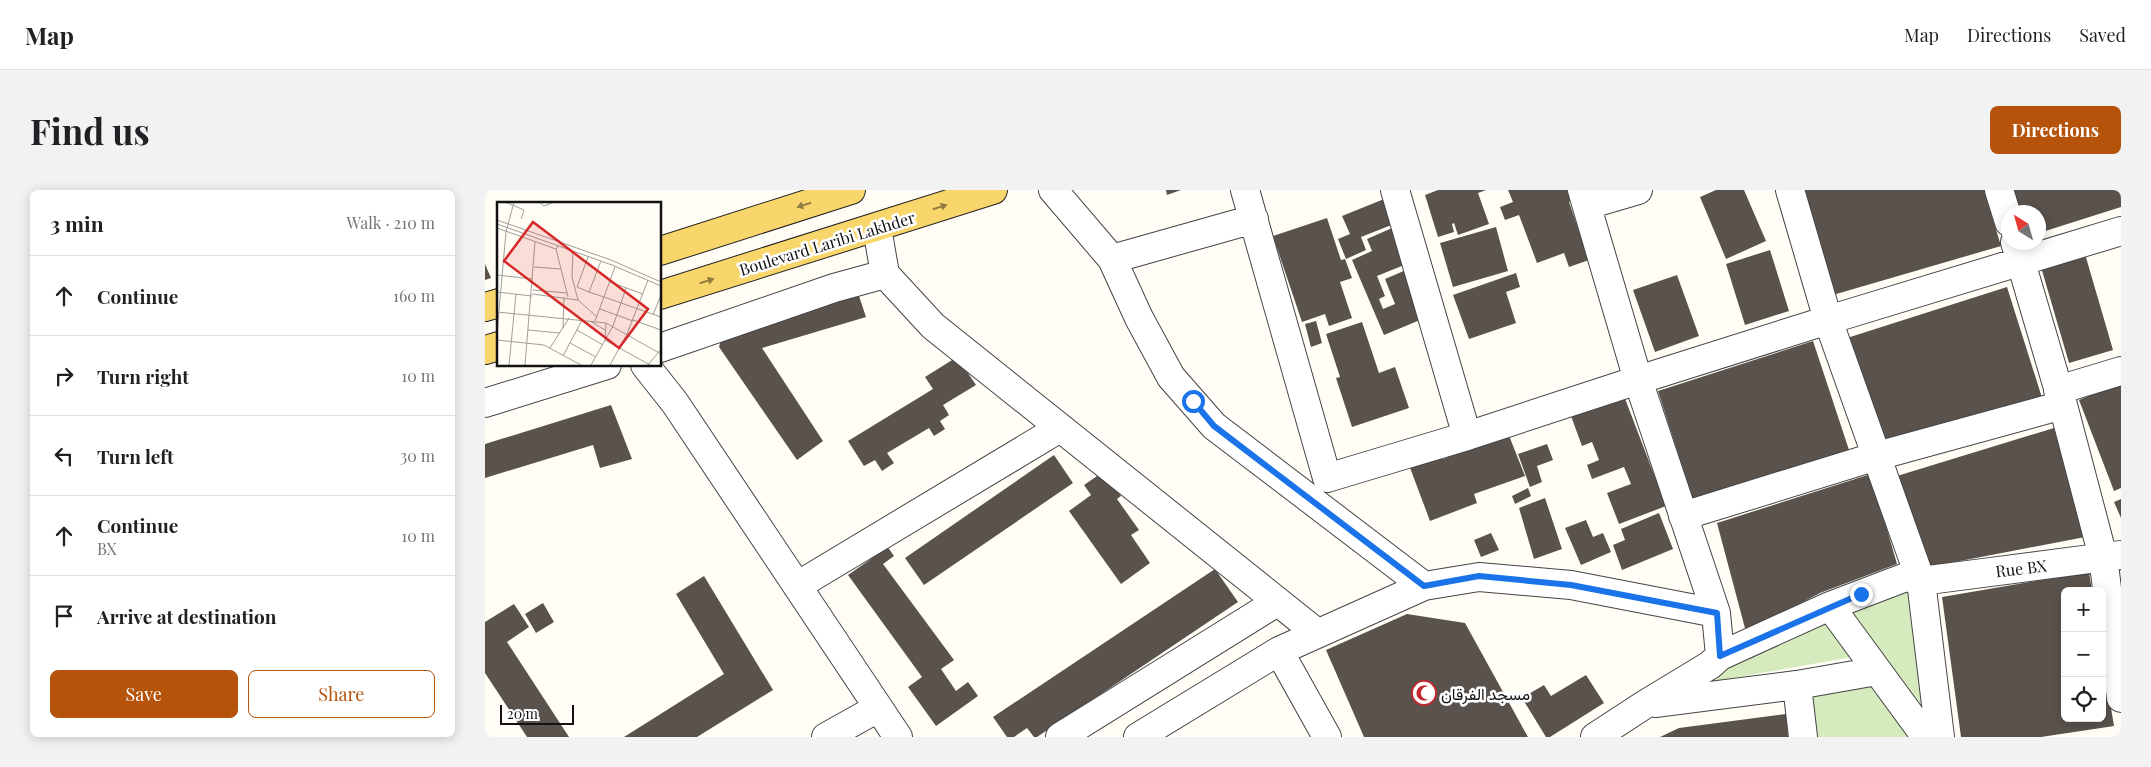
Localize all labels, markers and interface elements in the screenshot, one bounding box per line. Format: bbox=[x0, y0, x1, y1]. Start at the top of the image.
text: Map bbox=[25, 19, 74, 51]
text: Map bbox=[1904, 23, 1939, 47]
text: Directions bbox=[1967, 23, 2051, 47]
text: Saved bbox=[2079, 23, 2126, 47]
button: Directions bbox=[1990, 106, 2121, 154]
text: Find us bbox=[30, 107, 150, 154]
inset map bbox=[497, 202, 661, 366]
one-way arrow bbox=[797, 202, 812, 209]
one-way arrow bbox=[932, 203, 947, 211]
north arrow bbox=[2001, 205, 2046, 250]
street label: Boulevard Laribi Lakhder bbox=[737, 206, 917, 280]
text: 3 min bbox=[50, 209, 104, 237]
text: Walk · 210 m bbox=[347, 212, 435, 233]
one-way arrow bbox=[699, 276, 714, 284]
icon: ahead bbox=[50, 282, 78, 310]
text: Continue bbox=[97, 283, 178, 309]
text: 160 m bbox=[393, 285, 435, 306]
icon: right bbox=[50, 362, 78, 390]
text: Turn right bbox=[97, 363, 189, 389]
text: 10 m bbox=[401, 365, 435, 386]
route start bbox=[1182, 390, 1205, 413]
icon: left bbox=[50, 442, 78, 470]
text: Turn left bbox=[97, 443, 174, 469]
text: 30 m bbox=[400, 445, 435, 466]
text: Continue bbox=[97, 512, 178, 538]
icon: ahead bbox=[50, 522, 78, 550]
text: 10 m bbox=[401, 525, 435, 546]
text: BX bbox=[97, 538, 117, 559]
street label: Rue BX bbox=[1994, 554, 2049, 582]
route end bbox=[1850, 583, 1873, 606]
map controls bbox=[2061, 587, 2106, 722]
button: + bbox=[2061, 587, 2106, 632]
icon: arrive bbox=[50, 602, 78, 630]
text: Arrive at destination bbox=[97, 603, 277, 629]
button: − bbox=[2061, 632, 2106, 677]
button: Save bbox=[50, 670, 238, 718]
button: Share bbox=[248, 670, 435, 718]
button: locate bbox=[2061, 677, 2106, 722]
mosque icon: مسجد الفرقان bbox=[1411, 680, 1437, 706]
place label: مسجد الفرقان bbox=[1441, 683, 1530, 705]
scale bar bbox=[500, 702, 574, 725]
text: 20 m bbox=[507, 704, 538, 723]

